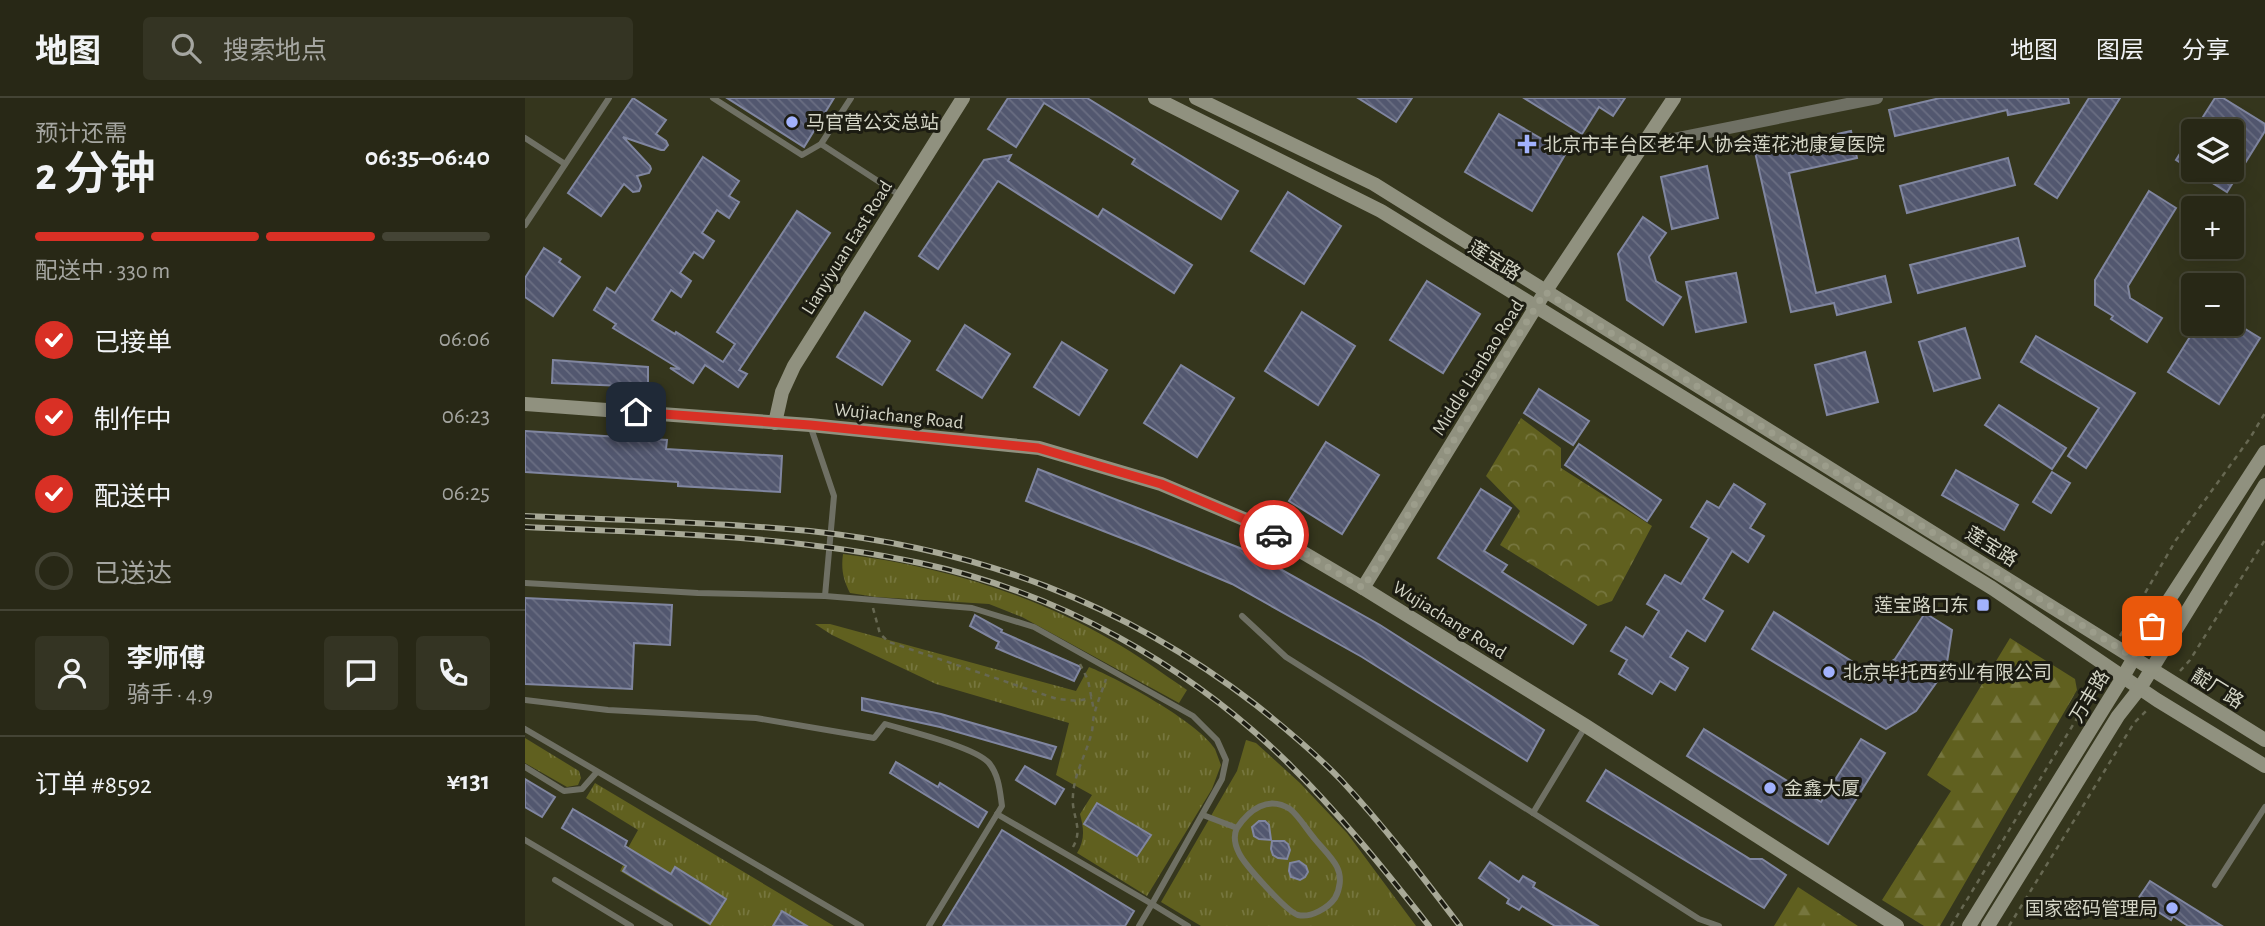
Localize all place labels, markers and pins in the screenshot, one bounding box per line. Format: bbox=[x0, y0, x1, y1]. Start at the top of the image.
place label: 马官营公交总站 bbox=[806, 112, 939, 133]
marker: 马官营公交总站 bbox=[784, 114, 800, 130]
marker: 北京市丰台区老年人协会莲花池康复医院 bbox=[1517, 134, 1537, 154]
place label: 北京市丰台区老年人协会莲花池康复医院 bbox=[1543, 134, 1885, 155]
pin bbox=[606, 382, 666, 442]
place label: 莲宝路口东 bbox=[1874, 595, 1969, 616]
pin bbox=[2122, 596, 2182, 656]
marker: 莲宝路口东 bbox=[1975, 597, 1991, 613]
place label: 北京毕托西药业有限公司 bbox=[1843, 663, 2052, 683]
marker: 北京毕托西药业有限公司 bbox=[1821, 664, 1837, 680]
place label: 金鑫大厦 bbox=[1784, 778, 1860, 799]
marker: 金鑫大厦 bbox=[1762, 780, 1778, 796]
place label: 国家密码管理局 bbox=[2025, 898, 2158, 919]
marker: 国家密码管理局 bbox=[2164, 900, 2180, 916]

